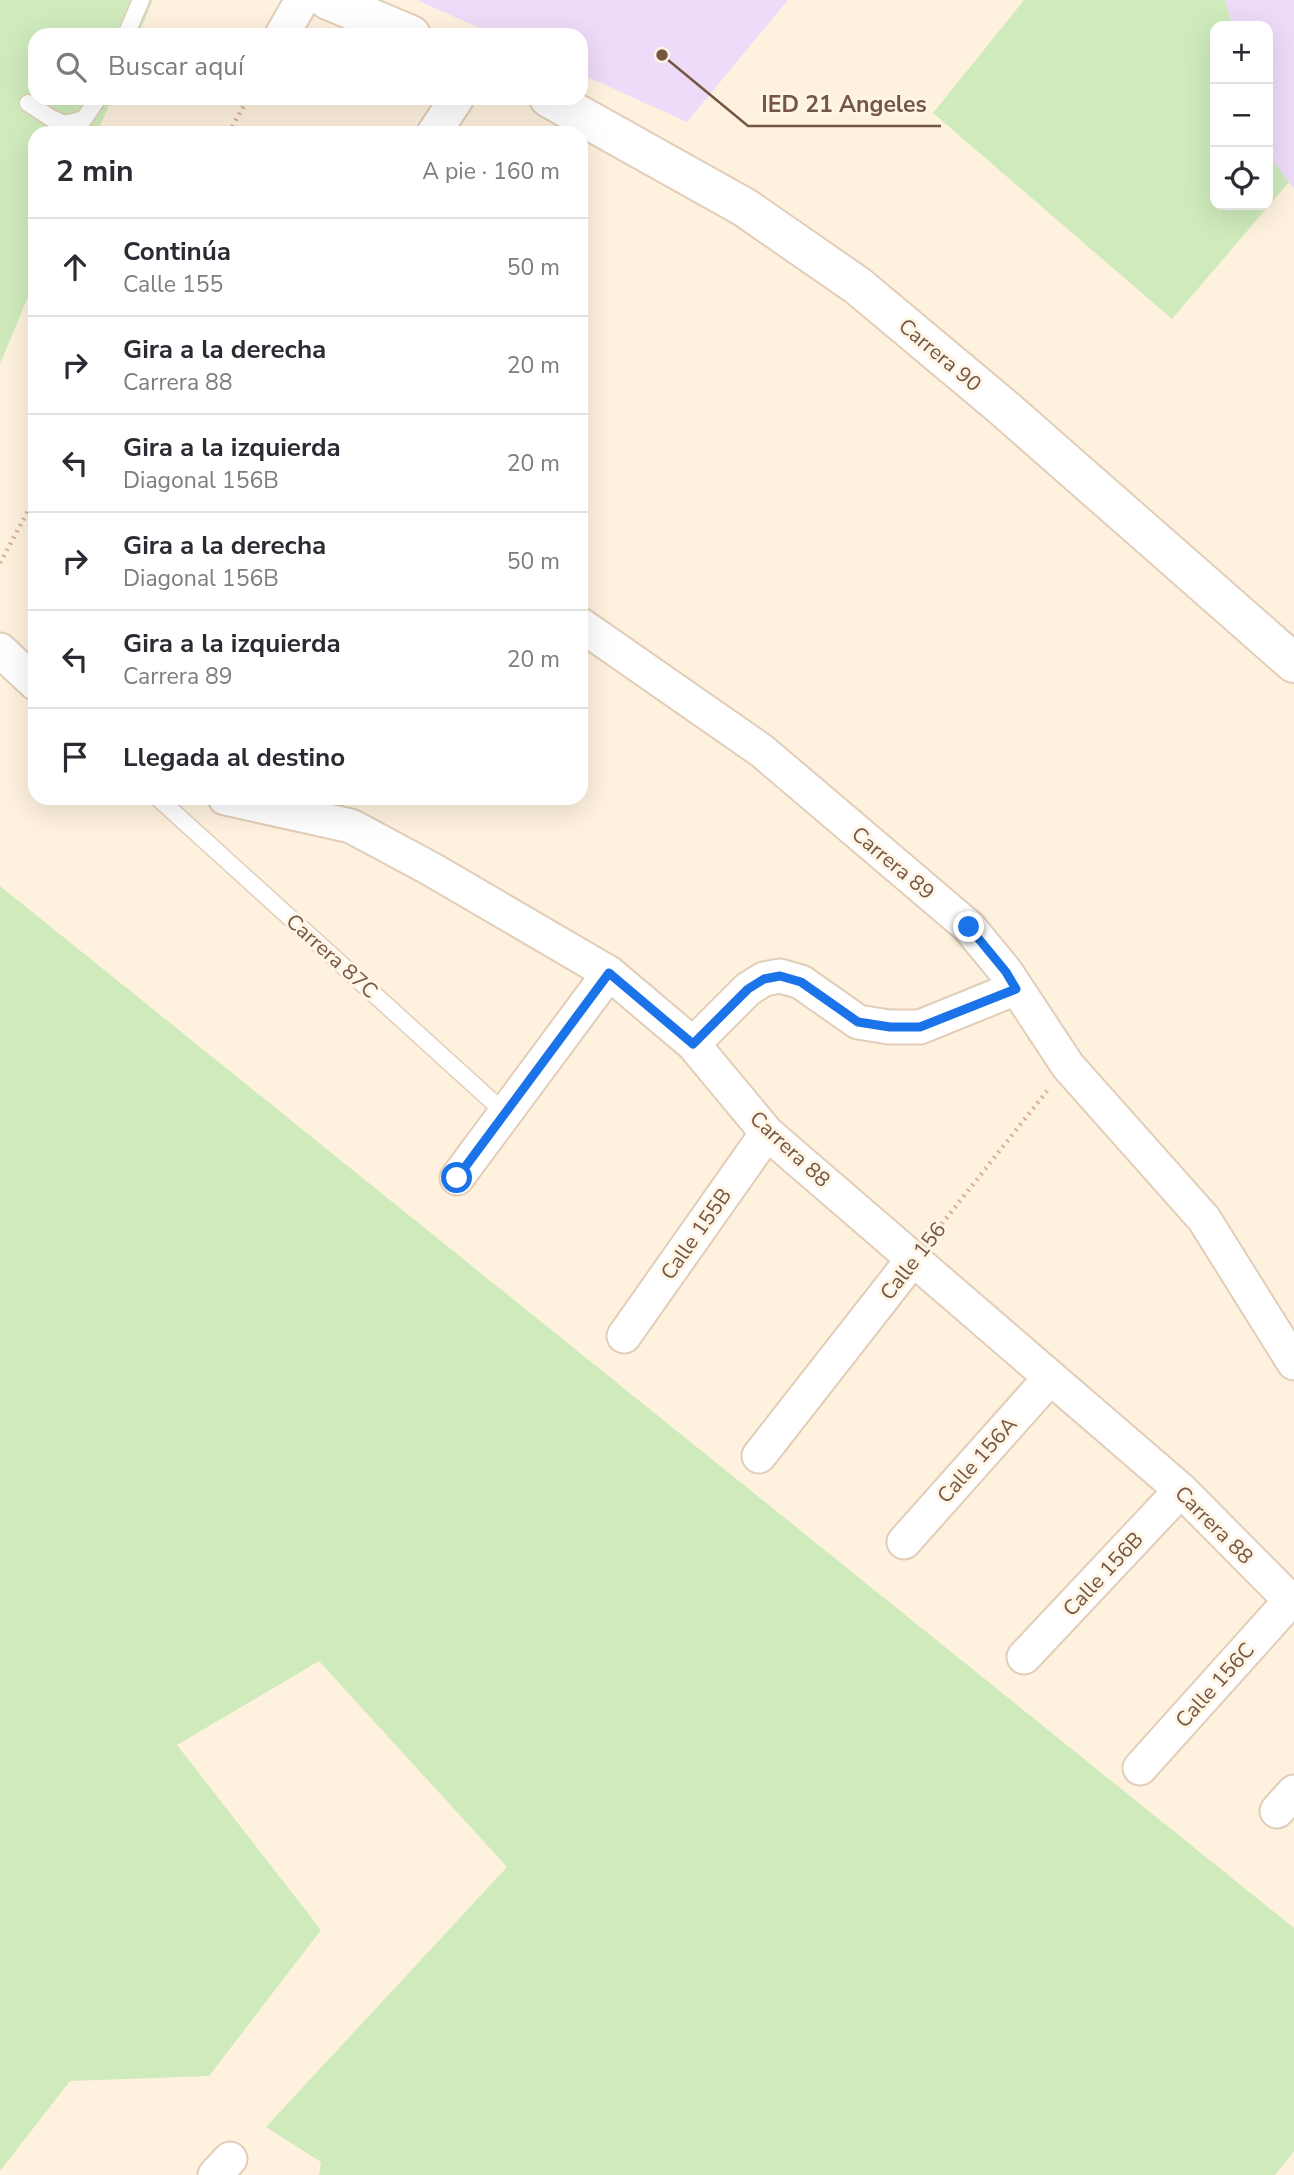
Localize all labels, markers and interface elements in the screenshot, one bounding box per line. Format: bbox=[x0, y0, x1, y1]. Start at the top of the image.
map controls bbox=[1210, 21, 1273, 210]
button: + bbox=[1210, 21, 1273, 84]
search box bbox=[28, 28, 588, 105]
icon: search bbox=[52, 48, 90, 86]
text: Buscar aquí bbox=[108, 49, 244, 84]
callout: IED 21 Angeles bbox=[748, 82, 941, 126]
button: − bbox=[1210, 84, 1273, 147]
text: IED 21 Angeles bbox=[761, 89, 927, 120]
button: locate bbox=[1210, 147, 1273, 210]
text: 2 min bbox=[56, 151, 134, 192]
text: A pie · 160 m bbox=[422, 156, 560, 187]
text: Continúa bbox=[123, 234, 231, 269]
icon: ahead bbox=[56, 248, 94, 286]
text: 50 m bbox=[507, 252, 560, 283]
text: Calle 155 bbox=[123, 269, 223, 300]
street label: Carrera 90 bbox=[893, 312, 987, 398]
text: Gira a la derecha bbox=[123, 332, 326, 367]
icon: right bbox=[56, 346, 94, 384]
text: 20 m bbox=[507, 350, 560, 381]
text: Carrera 88 bbox=[123, 367, 233, 398]
text: Gira a la izquierda bbox=[123, 430, 341, 465]
icon: left bbox=[56, 444, 94, 482]
text: 20 m bbox=[507, 448, 560, 479]
text: Diagonal 156B bbox=[123, 465, 279, 496]
text: Gira a la derecha bbox=[123, 528, 326, 563]
icon: right bbox=[56, 542, 94, 580]
text: 50 m bbox=[507, 546, 560, 577]
text: Diagonal 156B bbox=[123, 563, 279, 594]
text: Gira a la izquierda bbox=[123, 626, 341, 661]
icon: left bbox=[56, 640, 94, 678]
text: 20 m bbox=[507, 644, 560, 675]
text: Carrera 89 bbox=[123, 661, 233, 692]
icon: arrive bbox=[56, 738, 94, 776]
text: Llegada al destino bbox=[123, 740, 345, 775]
street label: Carrera 89 bbox=[846, 820, 940, 906]
street label: Carrera 87C bbox=[280, 907, 384, 1005]
route end bbox=[953, 911, 984, 942]
street label: Carrera 88 bbox=[744, 1105, 836, 1193]
route start bbox=[441, 1162, 472, 1193]
street label: Calle 155B bbox=[654, 1183, 738, 1285]
street label: Calle 156 bbox=[874, 1216, 952, 1306]
street label: Calle 156A bbox=[931, 1411, 1023, 1509]
street label: Carrera 88 bbox=[1169, 1480, 1259, 1570]
street label: Calle 156B bbox=[1057, 1526, 1149, 1622]
street label: Calle 156C bbox=[1169, 1636, 1261, 1734]

